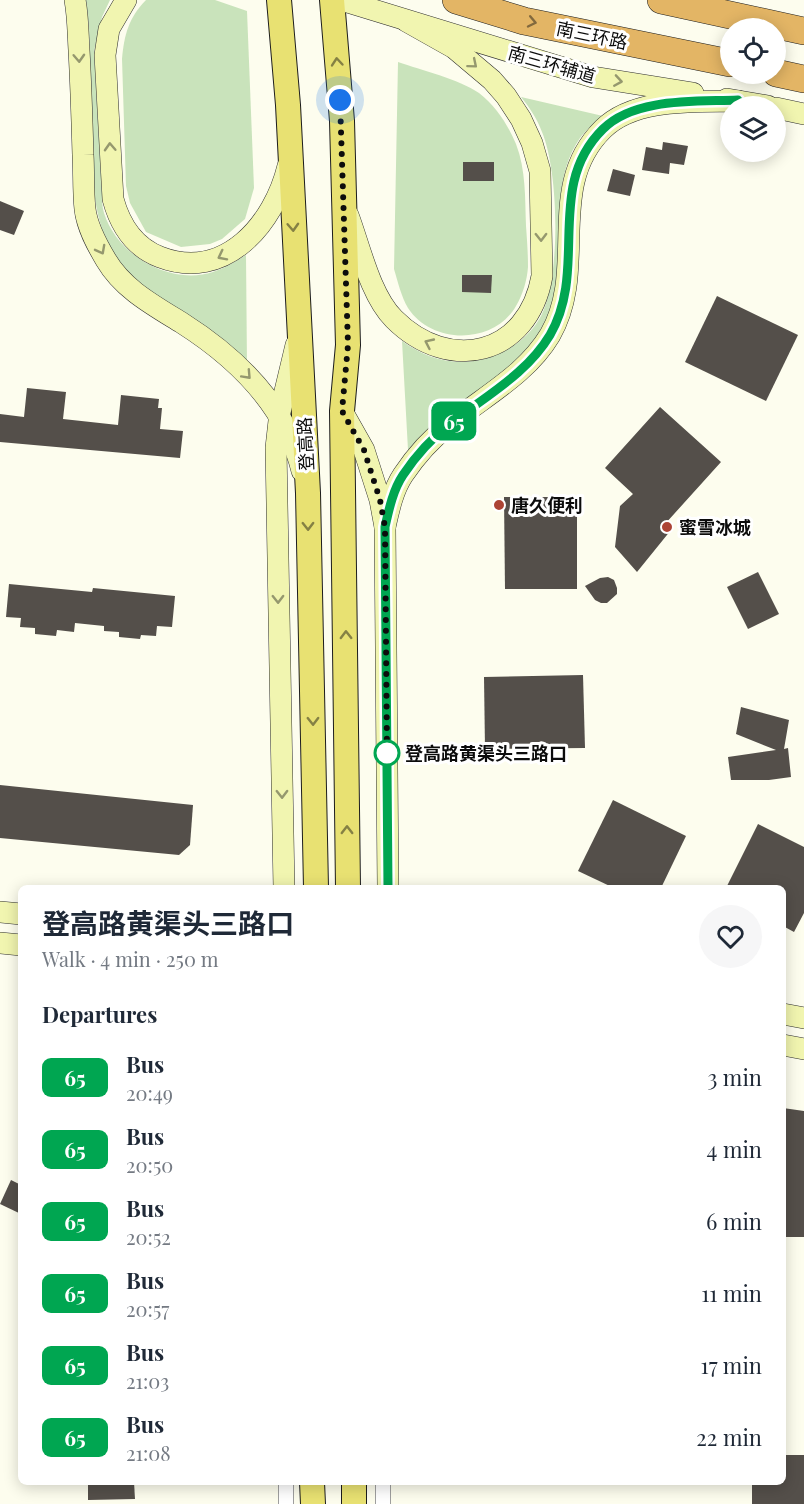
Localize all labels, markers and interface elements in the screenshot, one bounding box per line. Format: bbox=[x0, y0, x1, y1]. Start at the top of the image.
one-way arrow bbox=[527, 15, 537, 28]
street label: 南三环路 bbox=[554, 16, 630, 54]
map controls bbox=[720, 18, 786, 162]
button: locate bbox=[720, 18, 786, 84]
street label: 南三环辅道 bbox=[505, 40, 599, 88]
one-way arrow bbox=[73, 54, 86, 63]
one-way arrow bbox=[466, 56, 477, 67]
one-way arrow bbox=[331, 58, 344, 67]
one-way arrow bbox=[613, 75, 623, 87]
your location bbox=[325, 85, 355, 115]
button: layers bbox=[720, 96, 786, 162]
one-way arrow bbox=[103, 143, 116, 152]
one-way arrow bbox=[286, 222, 299, 231]
one-way arrow bbox=[535, 232, 548, 241]
one-way arrow bbox=[93, 244, 105, 255]
one-way arrow bbox=[218, 248, 229, 260]
one-way arrow bbox=[424, 338, 435, 350]
one-way arrow bbox=[240, 368, 251, 378]
line badge: 65 bbox=[427, 402, 481, 440]
text: 65 bbox=[443, 407, 465, 435]
street label: 登高路 bbox=[292, 416, 318, 472]
place label: 唐久便利 bbox=[511, 493, 583, 517]
marker: 唐久便利 bbox=[492, 498, 506, 512]
place label: 蜜雪冰城 bbox=[679, 515, 751, 539]
marker: 蜜雪冰城 bbox=[660, 520, 674, 534]
one-way arrow bbox=[302, 522, 315, 531]
one-way arrow bbox=[272, 594, 284, 603]
one-way arrow bbox=[340, 630, 352, 639]
one-way arrow bbox=[306, 717, 319, 726]
marker: 登高路黄渠头三路口 bbox=[374, 740, 400, 766]
place label: 登高路黄渠头三路口 bbox=[405, 741, 567, 765]
one-way arrow bbox=[275, 789, 288, 798]
one-way arrow bbox=[341, 825, 353, 834]
text: 登高路黄渠头三路口 bbox=[42, 904, 294, 941]
button: heart bbox=[699, 905, 762, 968]
text: Walk · 4 min · 250 m bbox=[42, 945, 219, 972]
text: Departures bbox=[42, 999, 157, 1029]
text: Bus bbox=[126, 1049, 164, 1079]
text: 3 min bbox=[707, 1062, 762, 1092]
text: 65 bbox=[64, 1063, 86, 1091]
text: 20:49 bbox=[126, 1079, 173, 1106]
text: Bus bbox=[126, 1121, 164, 1151]
text: 4 min bbox=[707, 1134, 762, 1164]
text: 65 bbox=[64, 1135, 86, 1163]
text: 20:50 bbox=[126, 1151, 173, 1178]
text: Bus bbox=[126, 1193, 164, 1223]
text: 6 min bbox=[706, 1206, 762, 1236]
text: 65 bbox=[64, 1207, 86, 1235]
text: 20:52 bbox=[126, 1223, 171, 1250]
text: Bus bbox=[126, 1265, 164, 1295]
text: 11 min bbox=[701, 1278, 762, 1308]
text: 65 bbox=[64, 1279, 86, 1307]
text: 20:57 bbox=[126, 1295, 169, 1322]
text: Bus bbox=[126, 1337, 164, 1367]
text: 17 min bbox=[701, 1350, 762, 1380]
text: 65 bbox=[64, 1351, 86, 1379]
text: 21:03 bbox=[126, 1367, 169, 1394]
text: Bus bbox=[126, 1409, 164, 1439]
text: 22 min bbox=[696, 1422, 762, 1452]
text: 65 bbox=[64, 1423, 86, 1451]
text: 21:08 bbox=[126, 1439, 171, 1466]

